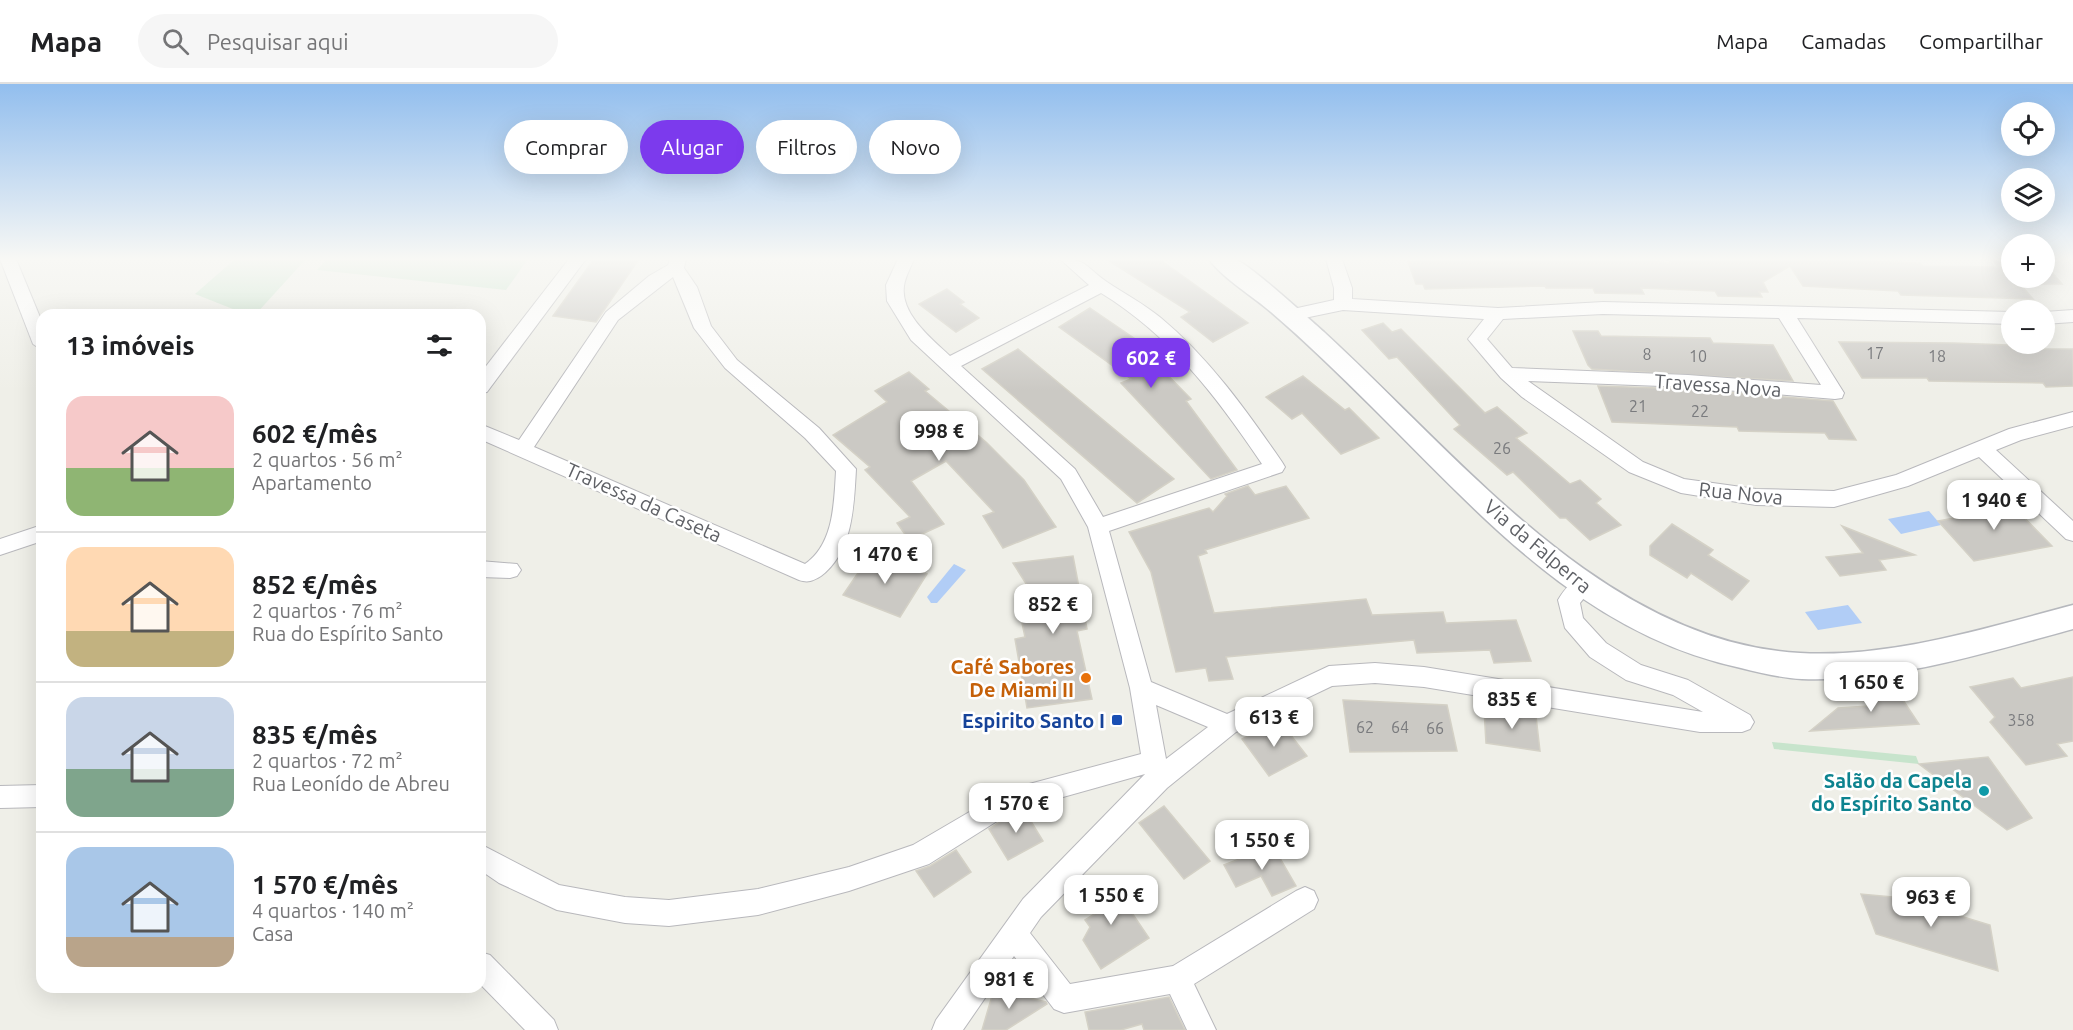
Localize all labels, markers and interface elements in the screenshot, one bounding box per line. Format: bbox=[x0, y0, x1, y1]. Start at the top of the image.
search box bbox=[138, 14, 558, 68]
icon: search bbox=[159, 25, 192, 58]
text: Mapa bbox=[30, 26, 102, 57]
text: Pesquisar aqui bbox=[207, 29, 349, 54]
text: Mapa bbox=[1716, 29, 1768, 53]
text: Camadas bbox=[1801, 29, 1886, 53]
text: Compartilhar bbox=[1919, 29, 2043, 53]
map controls bbox=[2001, 102, 2055, 354]
button: locate bbox=[2001, 102, 2055, 156]
chip: Comprar bbox=[504, 120, 628, 174]
chip: Alugar bbox=[640, 120, 744, 174]
chip: Filtros bbox=[756, 120, 857, 174]
chip: Novo bbox=[869, 120, 961, 174]
button: layers bbox=[2001, 168, 2055, 222]
button: + bbox=[2001, 234, 2055, 288]
button: − bbox=[2001, 300, 2055, 354]
icon: filters bbox=[423, 329, 456, 362]
text: 13 imóveis bbox=[66, 331, 195, 360]
pin: 602 € bbox=[1109, 338, 1193, 389]
house number: 17 bbox=[1866, 344, 1884, 362]
house number: 8 bbox=[1642, 345, 1652, 363]
text: 602 € bbox=[1126, 346, 1176, 369]
house number: 10 bbox=[1689, 347, 1707, 365]
house number: 18 bbox=[1928, 347, 1946, 365]
street label: Travessa Nova bbox=[1654, 369, 1782, 401]
house number: 21 bbox=[1629, 397, 1647, 415]
house number: 22 bbox=[1691, 402, 1709, 420]
pin: 998 € bbox=[897, 411, 981, 462]
text: 602 €/mês bbox=[252, 419, 377, 448]
text: 998 € bbox=[914, 419, 964, 442]
icon: home bbox=[114, 420, 186, 492]
house number: 26 bbox=[1493, 439, 1511, 457]
text: 2 quartos · 56 m² bbox=[252, 448, 403, 471]
street label: Travessa da Caseta bbox=[562, 457, 726, 547]
text: Apartamento bbox=[252, 471, 372, 494]
street label: Rua Nova bbox=[1698, 477, 1784, 509]
pin: 1 940 € bbox=[1939, 480, 2049, 531]
text: 1 940 € bbox=[1961, 488, 2027, 511]
street label: Via da Falperra bbox=[1480, 494, 1596, 598]
pin: 1 470 € bbox=[830, 534, 940, 585]
text: 1 470 € bbox=[852, 542, 918, 565]
text: 852 €/mês bbox=[252, 570, 377, 599]
icon: home bbox=[114, 571, 186, 643]
pin: 852 € bbox=[1011, 584, 1095, 635]
text: 852 € bbox=[1028, 592, 1078, 615]
text: 2 quartos · 76 m² bbox=[252, 599, 403, 622]
text: Rua do Espírito Santo bbox=[252, 622, 443, 645]
place label: Café Sabores De Miami II bbox=[950, 655, 1074, 701]
pin: 1 650 € bbox=[1816, 662, 1926, 713]
text: 1 650 € bbox=[1838, 670, 1904, 693]
marker: Café Sabores De Miami II bbox=[1079, 671, 1093, 685]
pin: 835 € bbox=[1470, 679, 1554, 730]
text: 835 € bbox=[1487, 687, 1537, 710]
pin: 613 € bbox=[1232, 697, 1316, 748]
text: 613 € bbox=[1249, 705, 1299, 728]
place label: Espirito Santo I bbox=[962, 709, 1105, 732]
house number: 358 bbox=[2007, 711, 2035, 729]
marker: Espirito Santo I bbox=[1110, 713, 1124, 727]
house number: 62 bbox=[1356, 718, 1374, 736]
house number: 64 bbox=[1391, 718, 1409, 736]
house number: 66 bbox=[1426, 719, 1444, 737]
text: 835 €/mês bbox=[252, 720, 377, 749]
icon: home bbox=[114, 721, 186, 793]
text: 2 quartos · 72 m² bbox=[252, 749, 403, 772]
place label: Salão da Capela do Espírito Santo bbox=[1811, 769, 1972, 815]
text: Rua Leonído de Abreu bbox=[252, 772, 450, 795]
pin: 1 570 € bbox=[961, 783, 1071, 834]
marker: Salão da Capela do Espírito Santo bbox=[1977, 784, 1991, 798]
text: 1 570 € bbox=[983, 791, 1049, 814]
pin: 1 550 € bbox=[1207, 820, 1317, 871]
text: 1 550 € bbox=[1229, 828, 1295, 851]
text: 1 570 €/mês bbox=[252, 870, 398, 899]
icon: home bbox=[114, 871, 186, 943]
pin: 1 550 € bbox=[1056, 875, 1166, 926]
pin: 963 € bbox=[1889, 877, 1973, 928]
text: 1 550 € bbox=[1078, 883, 1144, 906]
text: 963 € bbox=[1906, 885, 1956, 908]
text: 4 quartos · 140 m² bbox=[252, 899, 414, 922]
text: Casa bbox=[252, 922, 294, 945]
pin: 981 € bbox=[967, 959, 1051, 1010]
text: 981 € bbox=[984, 967, 1034, 990]

